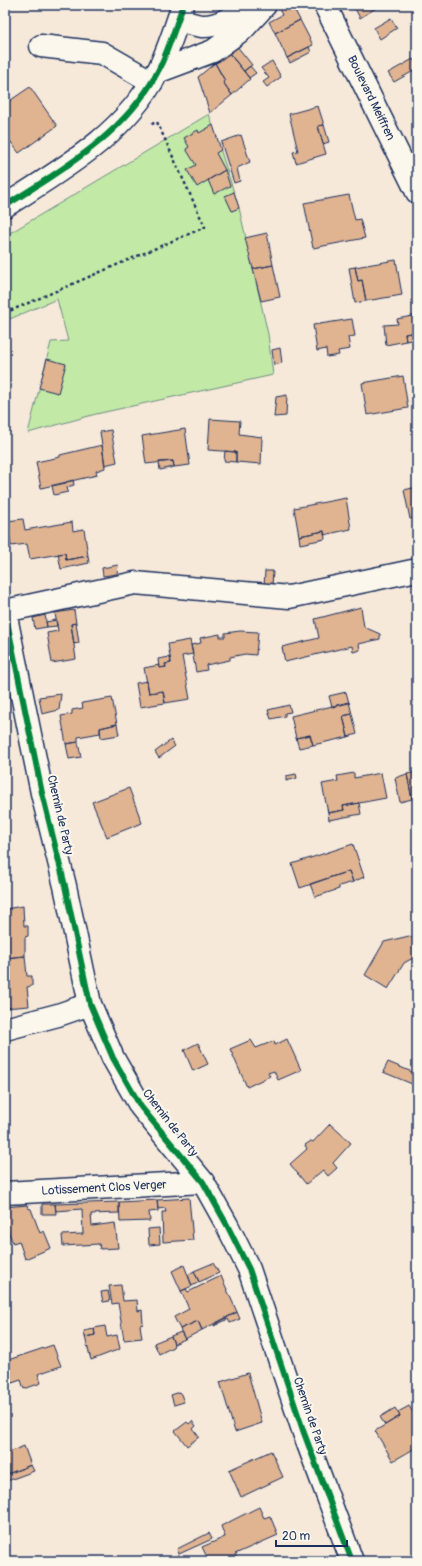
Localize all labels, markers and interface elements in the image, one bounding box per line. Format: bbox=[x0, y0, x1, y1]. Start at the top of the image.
street label: Boulevard Meiffren bbox=[344, 53, 398, 143]
street label: Chemin de Party bbox=[44, 774, 76, 856]
street label: Chemin de Party bbox=[139, 1086, 201, 1160]
street label: Lotissement Clos Verger bbox=[41, 1177, 168, 1199]
street label: Chemin de Party bbox=[290, 1375, 330, 1457]
scale bar bbox=[276, 1522, 347, 1548]
text: 20 m bbox=[282, 1529, 311, 1544]

